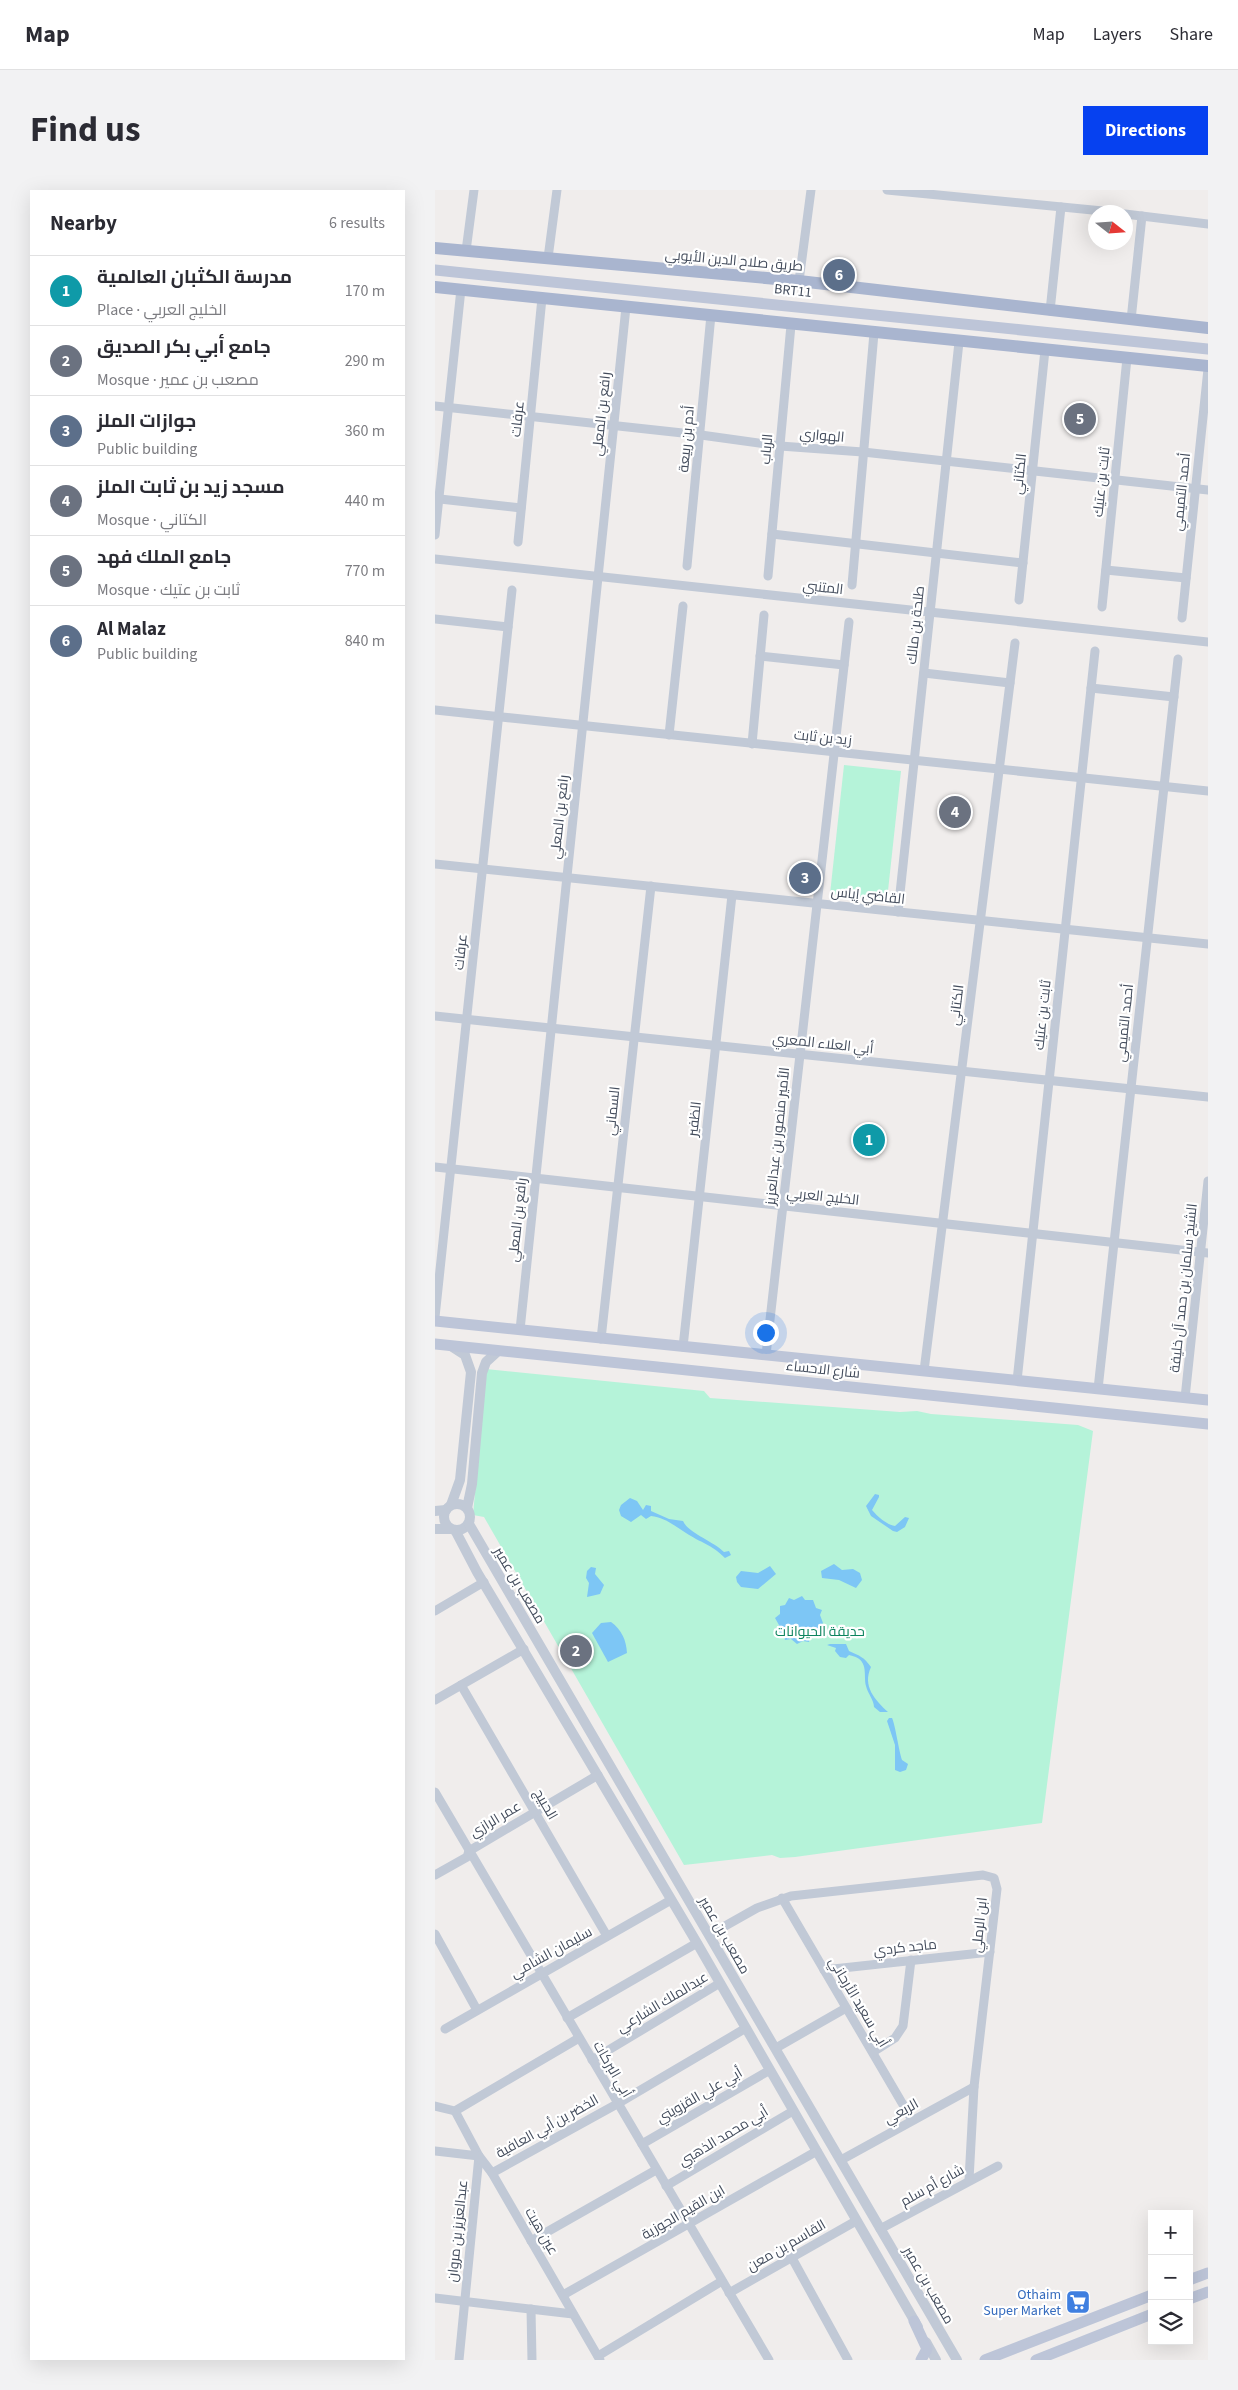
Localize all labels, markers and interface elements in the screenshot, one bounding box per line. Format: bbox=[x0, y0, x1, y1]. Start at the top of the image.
text: Map bbox=[25, 17, 70, 52]
text: Map bbox=[1033, 22, 1065, 47]
text: Layers bbox=[1093, 22, 1142, 47]
text: Share bbox=[1170, 22, 1213, 47]
text: Find us bbox=[30, 105, 140, 155]
button: Directions bbox=[1083, 106, 1208, 155]
north arrow bbox=[1088, 205, 1133, 250]
text: Nearby bbox=[50, 208, 117, 238]
text: 6 results bbox=[329, 212, 385, 234]
street label: طريق صلاح الدين الأيوبي bbox=[664, 245, 804, 278]
pin: 6 bbox=[823, 256, 855, 294]
text: مدرسة الكثبان العالمية bbox=[97, 264, 292, 291]
street label: BRT11 bbox=[773, 279, 813, 303]
text: 1 bbox=[62, 280, 70, 302]
text: 170 m bbox=[345, 280, 385, 302]
text: Place · الخليج العربي bbox=[97, 299, 227, 321]
text: جامع أبي بكر الصديق bbox=[97, 334, 271, 361]
text: 2 bbox=[62, 350, 70, 372]
text: 290 m bbox=[345, 350, 385, 372]
text: Mosque · مصعب بن عمير bbox=[97, 369, 259, 391]
street label: رافع بن المعلي bbox=[588, 371, 617, 457]
street label: عرفات bbox=[506, 400, 530, 438]
pin: 5 bbox=[1064, 400, 1096, 438]
street label: أدم بن ربيعة bbox=[674, 405, 700, 473]
text: جوازات الملز bbox=[97, 408, 196, 435]
text: 3 bbox=[62, 420, 70, 442]
text: 360 m bbox=[345, 420, 385, 442]
street label: الهواري bbox=[799, 424, 845, 449]
street label: الرباب bbox=[756, 433, 778, 465]
text: Public building bbox=[97, 438, 197, 460]
street label: ثابت بن عتيك bbox=[1088, 446, 1116, 518]
street label: أحمد التميمي bbox=[1168, 452, 1197, 532]
street label: الكتاني bbox=[1008, 453, 1033, 496]
text: مسجد زيد بن ثابت الملز bbox=[97, 474, 285, 501]
text: 4 bbox=[62, 490, 70, 512]
text: 440 m bbox=[345, 490, 385, 512]
text: Mosque · الكتاني bbox=[97, 509, 207, 531]
text: جامع الملك فهد bbox=[97, 544, 231, 571]
text: 5 bbox=[62, 560, 70, 582]
text: 770 m bbox=[345, 560, 385, 582]
street label: المتنبي bbox=[801, 576, 844, 601]
text: Mosque · ثابت بن عتيك bbox=[97, 579, 240, 601]
street label: طلحة بن مالك bbox=[902, 585, 930, 665]
text: Al Malaz bbox=[97, 616, 166, 643]
text: 6 bbox=[62, 630, 70, 652]
text: 840 m bbox=[345, 630, 385, 652]
text: Public building bbox=[97, 643, 197, 665]
street label: زيد بن ثابت bbox=[793, 725, 853, 751]
street label: رافع بن المعلي bbox=[546, 774, 575, 860]
pin: 4 bbox=[939, 793, 971, 831]
pin: 3 bbox=[789, 859, 821, 897]
street label: القاضي إياس bbox=[830, 882, 906, 910]
street label: عرفات bbox=[449, 933, 473, 971]
street label: ثابت بن عتيك bbox=[1029, 979, 1057, 1051]
street label: الكتاني bbox=[945, 983, 970, 1027]
street label: أحمد التميمي bbox=[1111, 983, 1140, 1063]
street label: أبي العلاء المعري bbox=[771, 1029, 875, 1060]
street label: الأمير منصور بن عبدالعزيز bbox=[761, 1066, 795, 1207]
street label: السماني bbox=[600, 1086, 627, 1137]
street label: الظفير bbox=[683, 1100, 707, 1139]
pin: 1 bbox=[853, 1121, 885, 1159]
street label: رافع بن المعلي bbox=[504, 1177, 533, 1263]
street label: الخليج العربي bbox=[785, 1183, 860, 1212]
street label: الشيخ سلمان بن حمد آل خليفة bbox=[1165, 1203, 1203, 1374]
your location bbox=[753, 1320, 779, 1346]
street label: شارع الاحساء bbox=[785, 1356, 861, 1384]
street label: مصعب بن عمير bbox=[488, 1542, 550, 1628]
park label: حديقة الحيوانات bbox=[775, 1622, 865, 1642]
pin: 2 bbox=[560, 1632, 592, 1670]
street label: الحبيج bbox=[528, 1785, 562, 1824]
street label: عمر الرازي bbox=[466, 1797, 525, 1844]
street label: مصعب بن عمير bbox=[693, 1892, 754, 1978]
street label: ابن الرملي bbox=[967, 1896, 994, 1954]
street label: سليمان الشامي bbox=[507, 1922, 597, 1985]
street label: ماجد كردي bbox=[873, 1935, 938, 1962]
street label: أبي سعيد الأرجاني bbox=[822, 1954, 893, 2052]
street label: عبدالملك الشارعي bbox=[613, 1968, 713, 2039]
street label: أبي البركات bbox=[587, 2037, 637, 2102]
street label: أبي علي القزويني bbox=[653, 2063, 747, 2129]
street label: الخضر بن أبي العافية bbox=[492, 2090, 603, 2164]
street label: الربعي bbox=[881, 2094, 923, 2130]
street label: أبي محمد الذهبي bbox=[675, 2102, 773, 2172]
street label: شارع أم سلم bbox=[897, 2160, 968, 2212]
street label: عبدالعزيز بن مروان bbox=[443, 2179, 473, 2283]
street label: ابن القيم الجوزية bbox=[638, 2181, 729, 2245]
street label: عين هيت bbox=[520, 2204, 563, 2259]
map controls bbox=[1148, 2210, 1193, 2345]
button: + bbox=[1148, 2210, 1193, 2255]
street label: القاسم بن معن bbox=[743, 2215, 830, 2277]
street label: مصعب بن عمير bbox=[897, 2242, 958, 2328]
button: − bbox=[1148, 2255, 1193, 2300]
place label: Othaim Super Market bbox=[983, 2285, 1061, 2321]
supermarket icon: Othaim Super Market bbox=[1065, 2289, 1091, 2315]
button: layers bbox=[1148, 2300, 1193, 2345]

